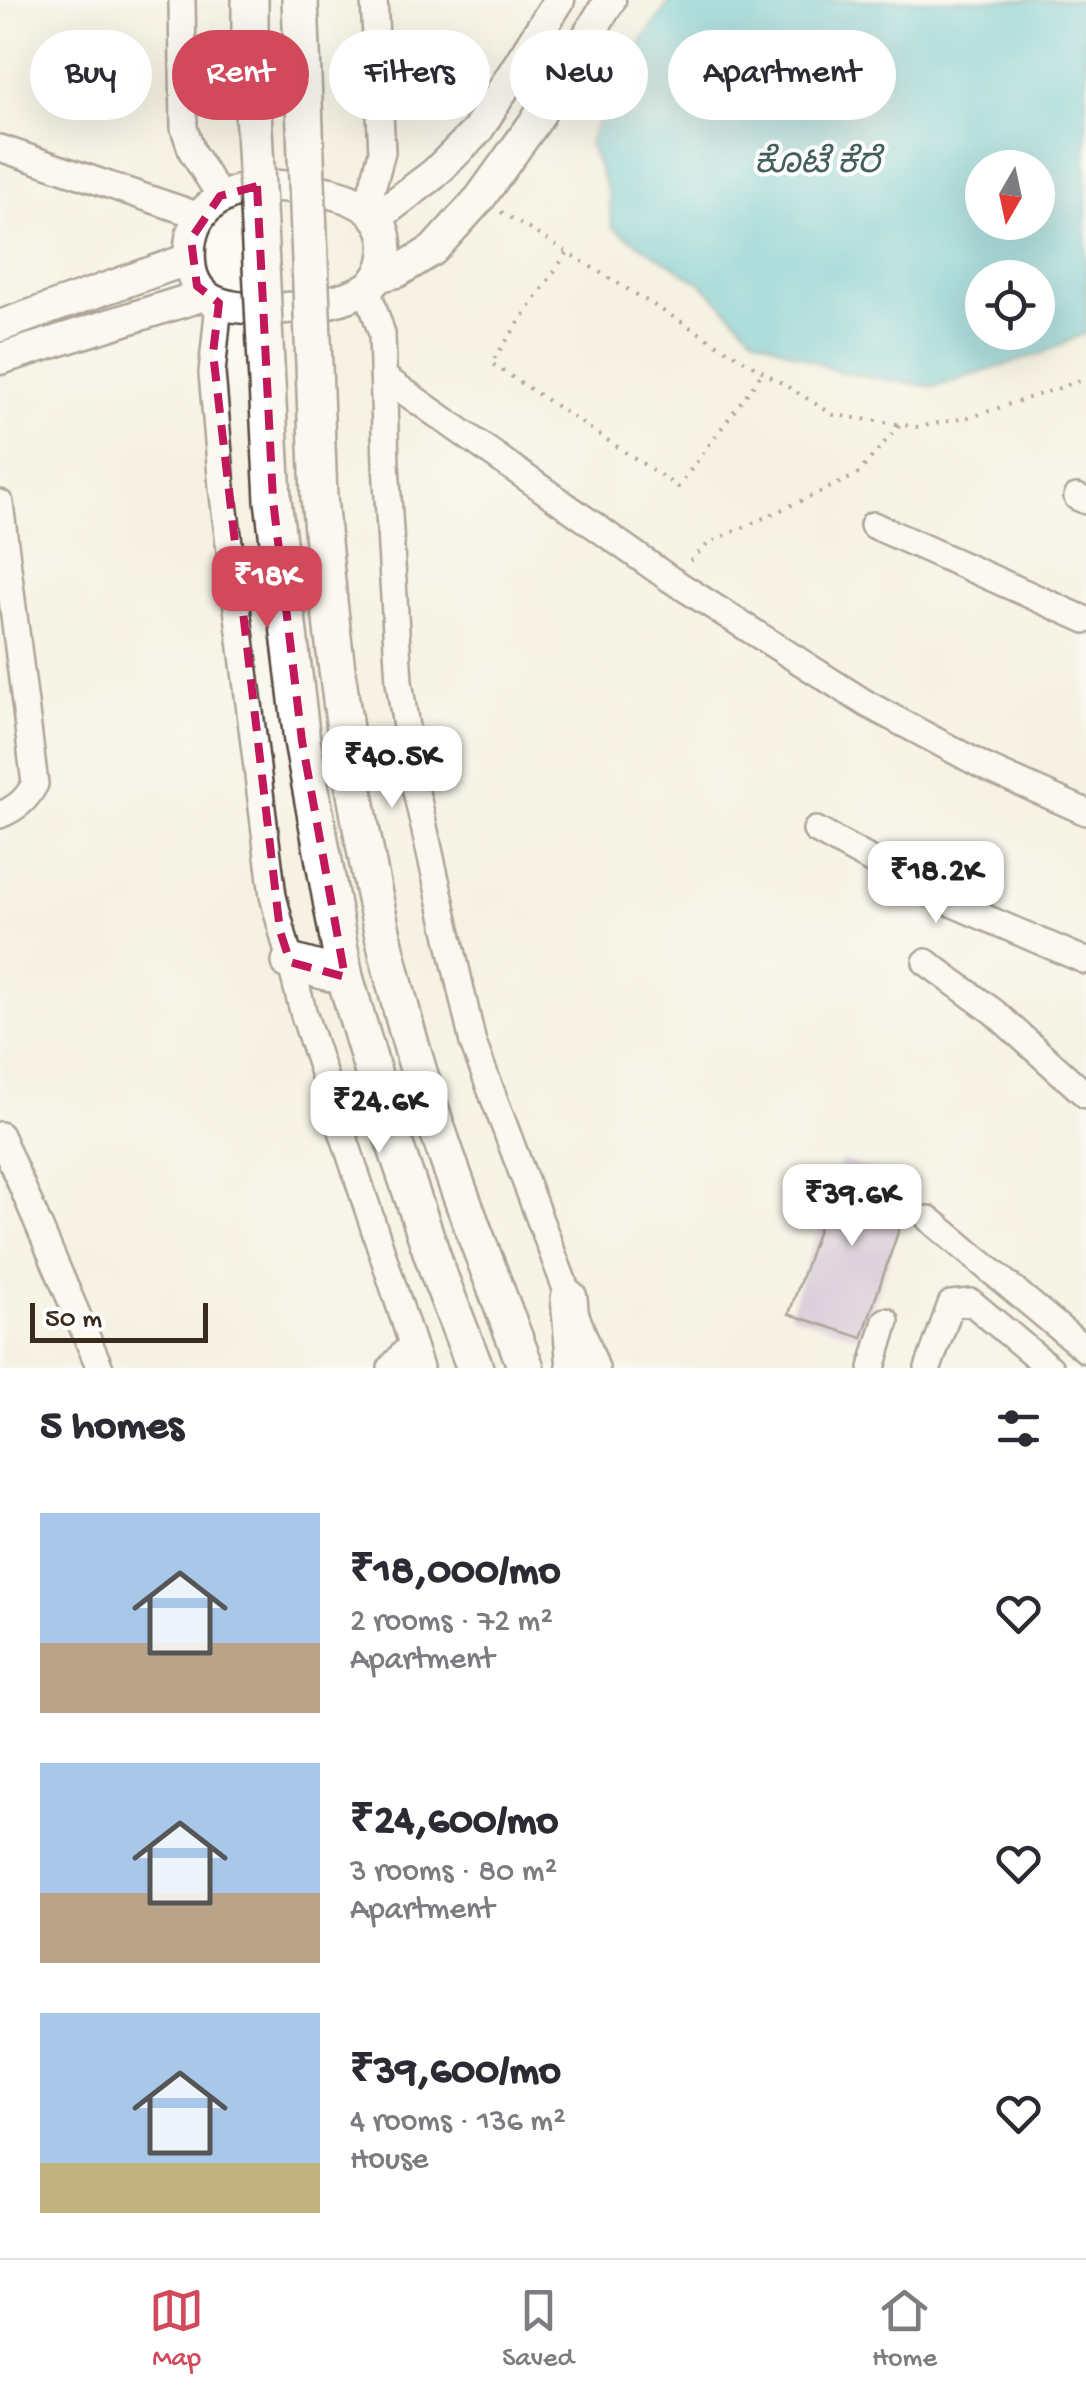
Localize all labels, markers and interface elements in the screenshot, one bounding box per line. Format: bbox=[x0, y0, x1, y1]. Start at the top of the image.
chip: Buy bbox=[30, 30, 152, 120]
chip: Rent bbox=[172, 30, 309, 120]
chip: Filters bbox=[329, 30, 490, 120]
chip: New bbox=[510, 30, 648, 120]
chip: Apartment bbox=[668, 30, 896, 120]
water label: ಕೊಟೆ ಕೆರೆ bbox=[754, 143, 885, 186]
north arrow bbox=[965, 150, 1055, 240]
map controls bbox=[965, 150, 1055, 350]
button: locate bbox=[965, 260, 1055, 350]
pin: ₹18K bbox=[208, 546, 326, 631]
text: ₹18K bbox=[234, 559, 300, 597]
pin: ₹40.5K bbox=[311, 726, 473, 811]
text: ₹40.5K bbox=[344, 739, 440, 777]
pin: ₹18.2K bbox=[855, 841, 1017, 926]
text: ₹18.2K bbox=[890, 854, 982, 892]
pin: ₹24.6K bbox=[298, 1071, 460, 1156]
text: ₹24.6K bbox=[332, 1084, 426, 1122]
pin: ₹39.6K bbox=[771, 1164, 933, 1249]
text: ₹39.6K bbox=[805, 1177, 899, 1215]
scale bar bbox=[30, 1298, 208, 1342]
text: 50 m bbox=[45, 1304, 102, 1337]
icon: filters bbox=[991, 1401, 1046, 1456]
text: 5 homes bbox=[40, 1404, 183, 1453]
text: ₹18,000/mo bbox=[350, 1549, 560, 1598]
icon: home bbox=[120, 1553, 240, 1673]
icon: heart bbox=[991, 1586, 1046, 1641]
text: 2 rooms · 72 m² bbox=[350, 1604, 553, 1642]
text: Apartment bbox=[350, 1642, 494, 1680]
text: ₹24,600/mo bbox=[350, 1799, 558, 1848]
icon: home bbox=[120, 1803, 240, 1923]
icon: heart bbox=[991, 1836, 1046, 1891]
text: 3 rooms · 80 m² bbox=[350, 1854, 557, 1892]
text: Apartment bbox=[350, 1892, 494, 1930]
text: ₹39,600/mo bbox=[350, 2049, 561, 2098]
icon: home bbox=[120, 2053, 240, 2173]
icon: heart bbox=[991, 2086, 1046, 2141]
text: 4 rooms · 136 m² bbox=[350, 2104, 566, 2142]
text: House bbox=[350, 2142, 428, 2180]
tab: Map bbox=[149, 2283, 204, 2376]
tab: Saved bbox=[502, 2283, 574, 2376]
tab: Home bbox=[872, 2283, 937, 2376]

